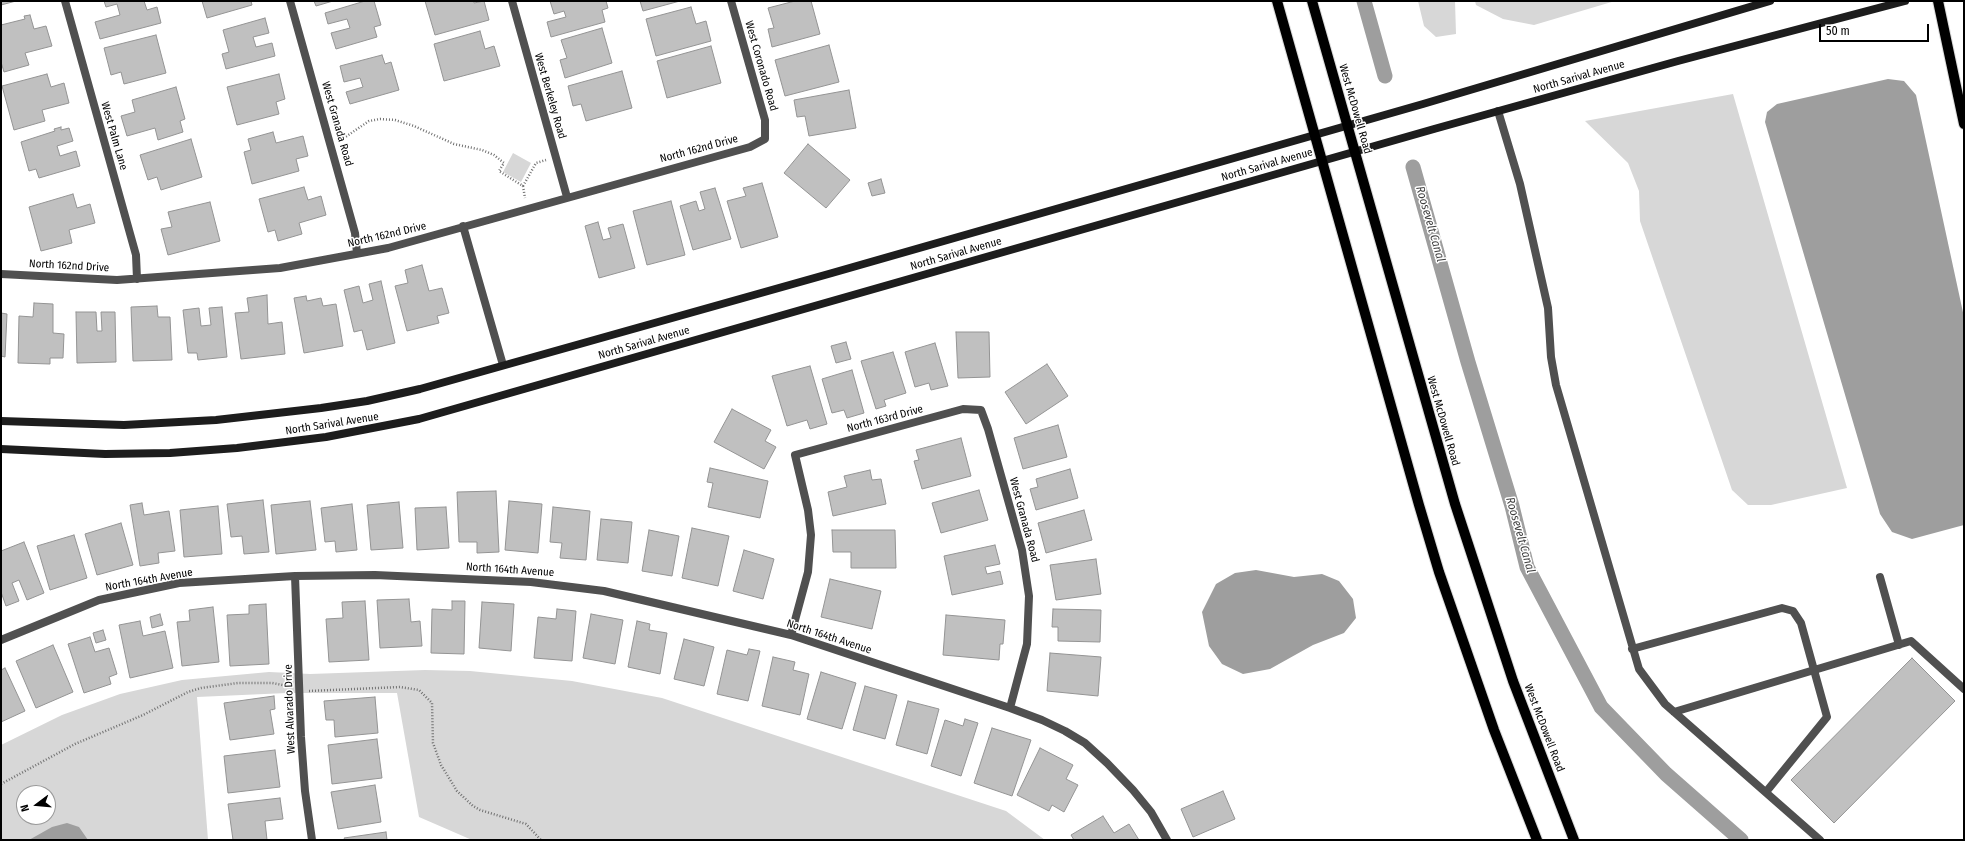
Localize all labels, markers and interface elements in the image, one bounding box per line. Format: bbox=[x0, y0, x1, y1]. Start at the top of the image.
scale bar bbox=[1821, 16, 1931, 42]
street label: West Coronado Road bbox=[742, 19, 780, 113]
text: 50 m bbox=[1826, 24, 1850, 38]
street label: West Berkeley Road bbox=[531, 52, 569, 140]
street label: North Sarival Avenue bbox=[1532, 58, 1626, 96]
street label: West McDowell Road bbox=[1336, 62, 1374, 156]
street label: West Granada Road bbox=[319, 80, 355, 168]
street label: West Palm Lane bbox=[98, 100, 130, 172]
street label: North 162nd Drive bbox=[658, 132, 740, 166]
street label: North Sarival Avenue bbox=[1220, 146, 1314, 184]
water label: Roosevelt Canal bbox=[1412, 184, 1448, 264]
street label: North 162nd Drive bbox=[346, 220, 428, 250]
street label: North Sarival Avenue bbox=[909, 235, 1003, 273]
street label: North 162nd Drive bbox=[29, 257, 109, 275]
street label: North Sarival Avenue bbox=[597, 324, 691, 362]
street label: West McDowell Road bbox=[1424, 374, 1462, 468]
street label: North 163rd Drive bbox=[846, 403, 924, 435]
street label: North Sarival Avenue bbox=[284, 410, 380, 438]
street label: West Granada Road bbox=[1006, 476, 1042, 564]
water label: Roosevelt Canal bbox=[1502, 495, 1538, 575]
street label: North 164th Avenue bbox=[465, 560, 555, 580]
street label: North 164th Avenue bbox=[104, 566, 194, 594]
street label: North 164th Avenue bbox=[785, 617, 873, 657]
street label: West Alvarado Drive bbox=[282, 664, 298, 754]
street label: West McDowell Road bbox=[1521, 682, 1567, 774]
north arrow bbox=[16, 785, 56, 825]
text: N bbox=[18, 803, 32, 813]

